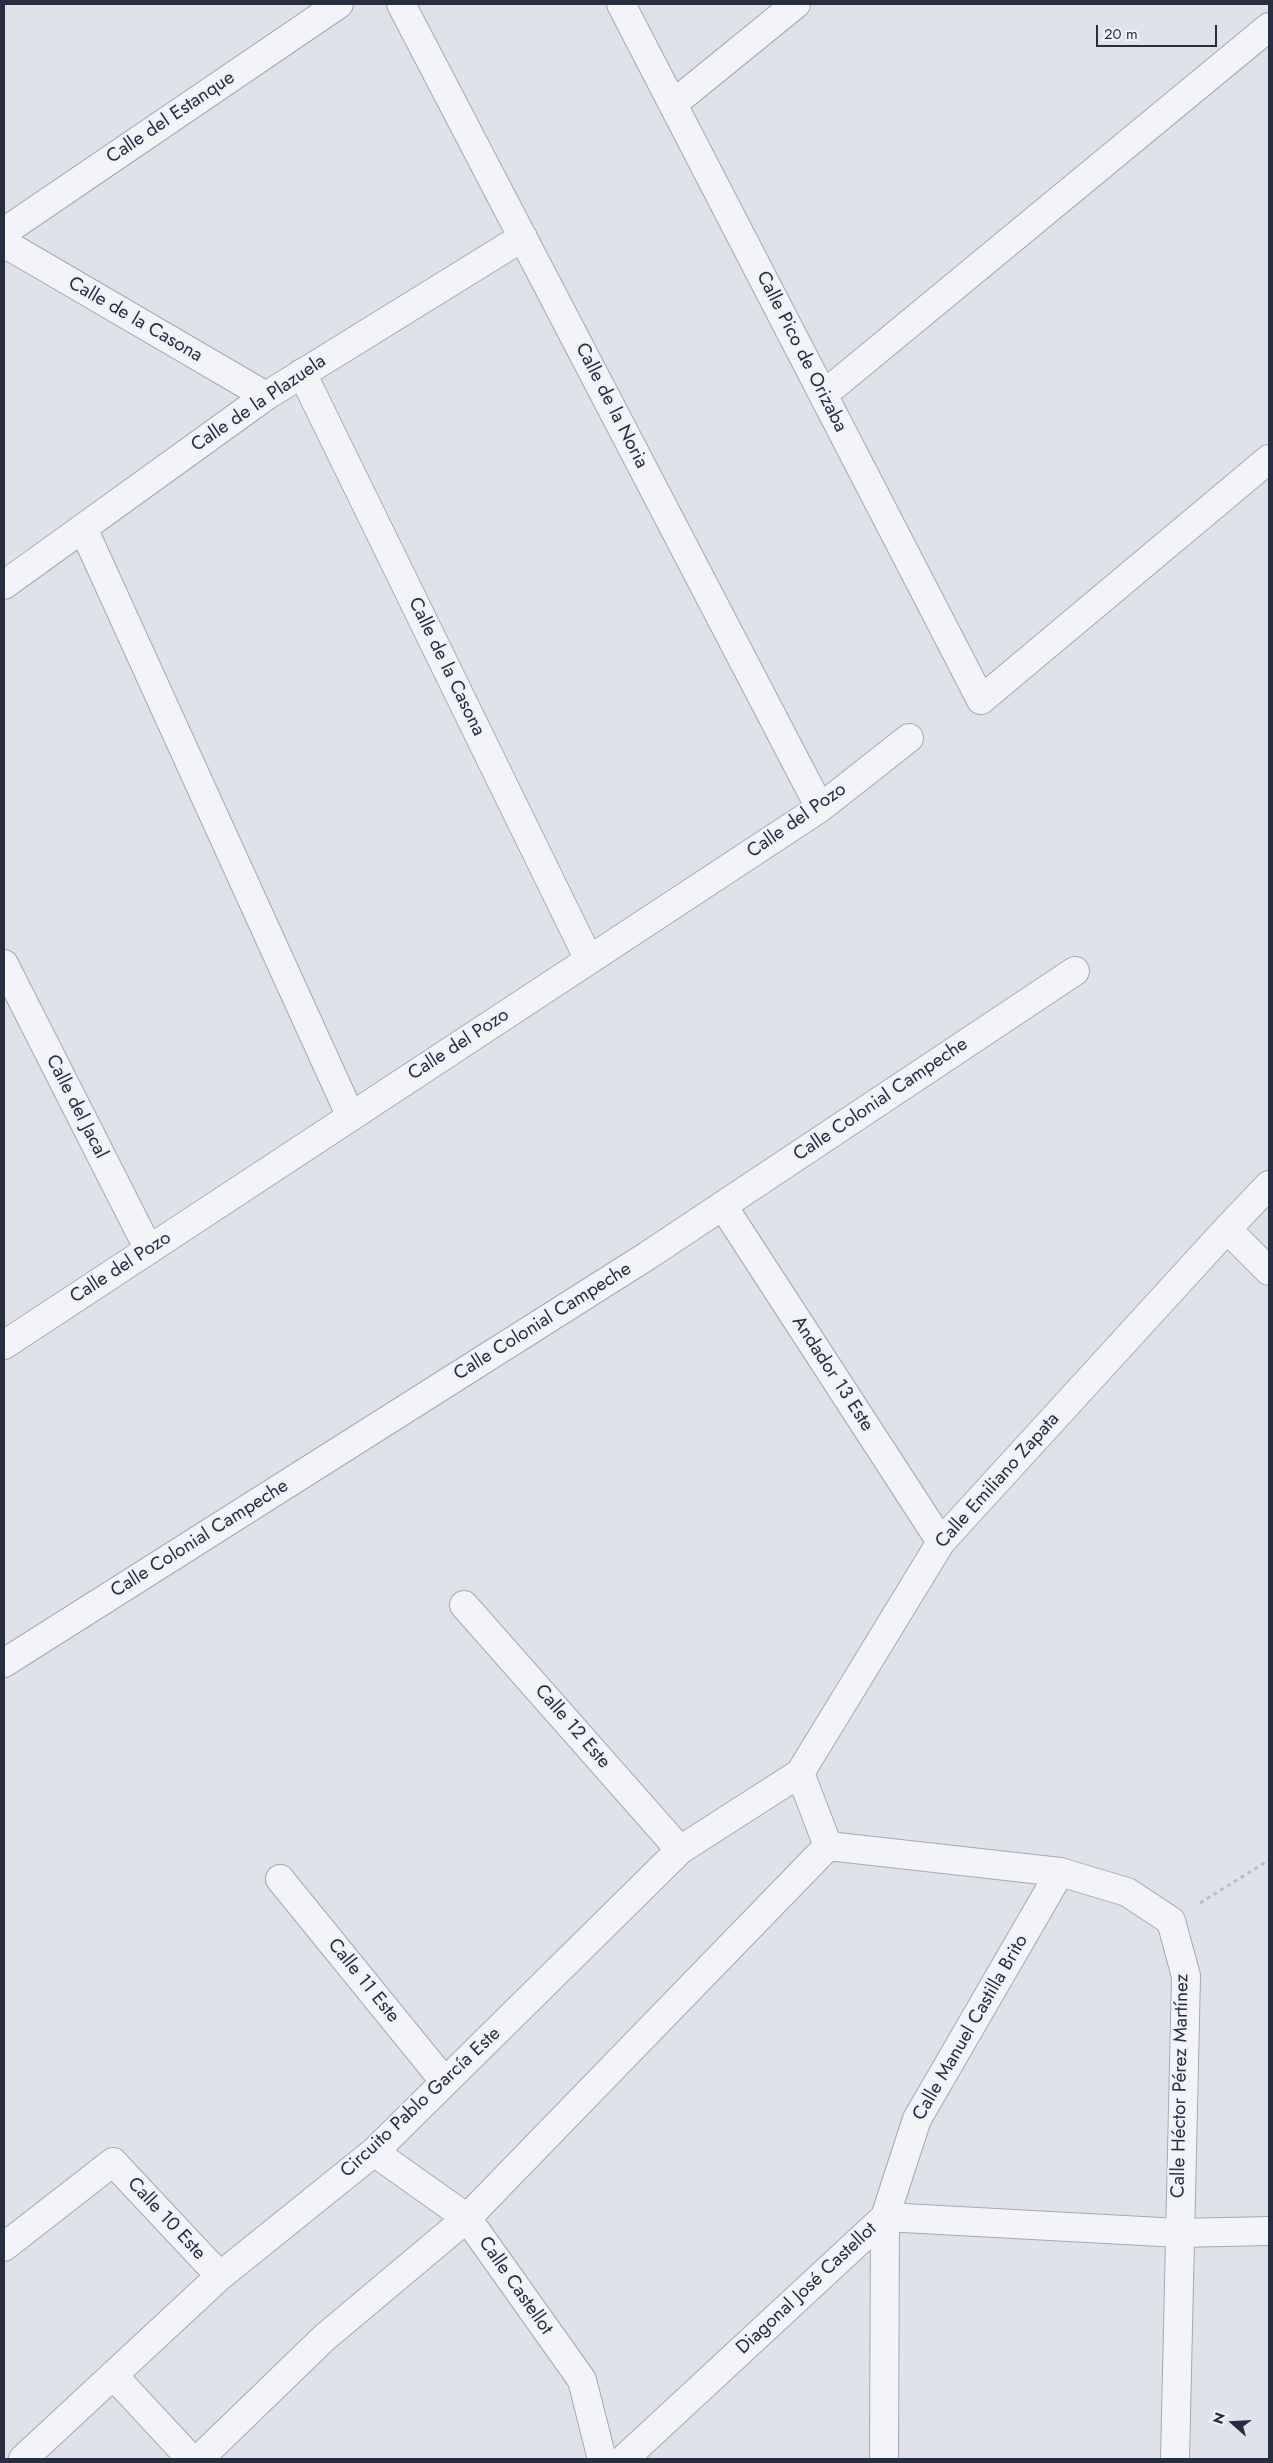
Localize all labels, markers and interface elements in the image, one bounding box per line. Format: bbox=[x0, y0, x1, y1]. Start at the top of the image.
scale bar bbox=[1098, 15, 1219, 47]
text: 20 m bbox=[1104, 23, 1138, 45]
street label: Calle del Estanque bbox=[103, 67, 239, 169]
street label: Calle Pico de Orizaba bbox=[751, 268, 851, 436]
street label: Calle de la Casona bbox=[64, 272, 206, 368]
street label: Calle de la Noria bbox=[570, 340, 652, 472]
street label: Calle de la Plazuela bbox=[187, 350, 331, 458]
street label: Calle de la Casona bbox=[403, 594, 489, 740]
street label: Calle del Pozo bbox=[743, 778, 851, 864]
street label: Calle del Pozo bbox=[404, 1004, 514, 1086]
street label: Calle Colonial Campeche bbox=[790, 1033, 972, 1167]
street label: Calle del Jacal bbox=[40, 1051, 112, 1163]
street label: Calle del Pozo bbox=[66, 1227, 176, 1309]
street label: Calle Colonial Campeche bbox=[450, 1258, 636, 1386]
street label: Andador 13 Este bbox=[786, 1312, 878, 1436]
street label: Calle Emiliano Zapata bbox=[931, 1409, 1065, 1553]
street label: Calle Colonial Campeche bbox=[107, 1475, 293, 1603]
street label: Calle 12 Este bbox=[529, 1680, 615, 1774]
street label: Calle Manuel Castilla Brito bbox=[908, 1931, 1034, 2125]
street label: Calle 11 Este bbox=[322, 1934, 404, 2028]
street label: Calle Héctor Pérez Martínez bbox=[1168, 1974, 1194, 2198]
street label: Circuito Pablo García Este bbox=[336, 2023, 506, 2183]
street label: Calle 10 Este bbox=[122, 2173, 210, 2265]
street label: Diagonal José Castellot bbox=[732, 2218, 882, 2360]
street label: Calle Castellot bbox=[473, 2233, 557, 2339]
north arrow bbox=[1208, 2398, 1258, 2448]
text: N bbox=[1208, 2410, 1230, 2427]

